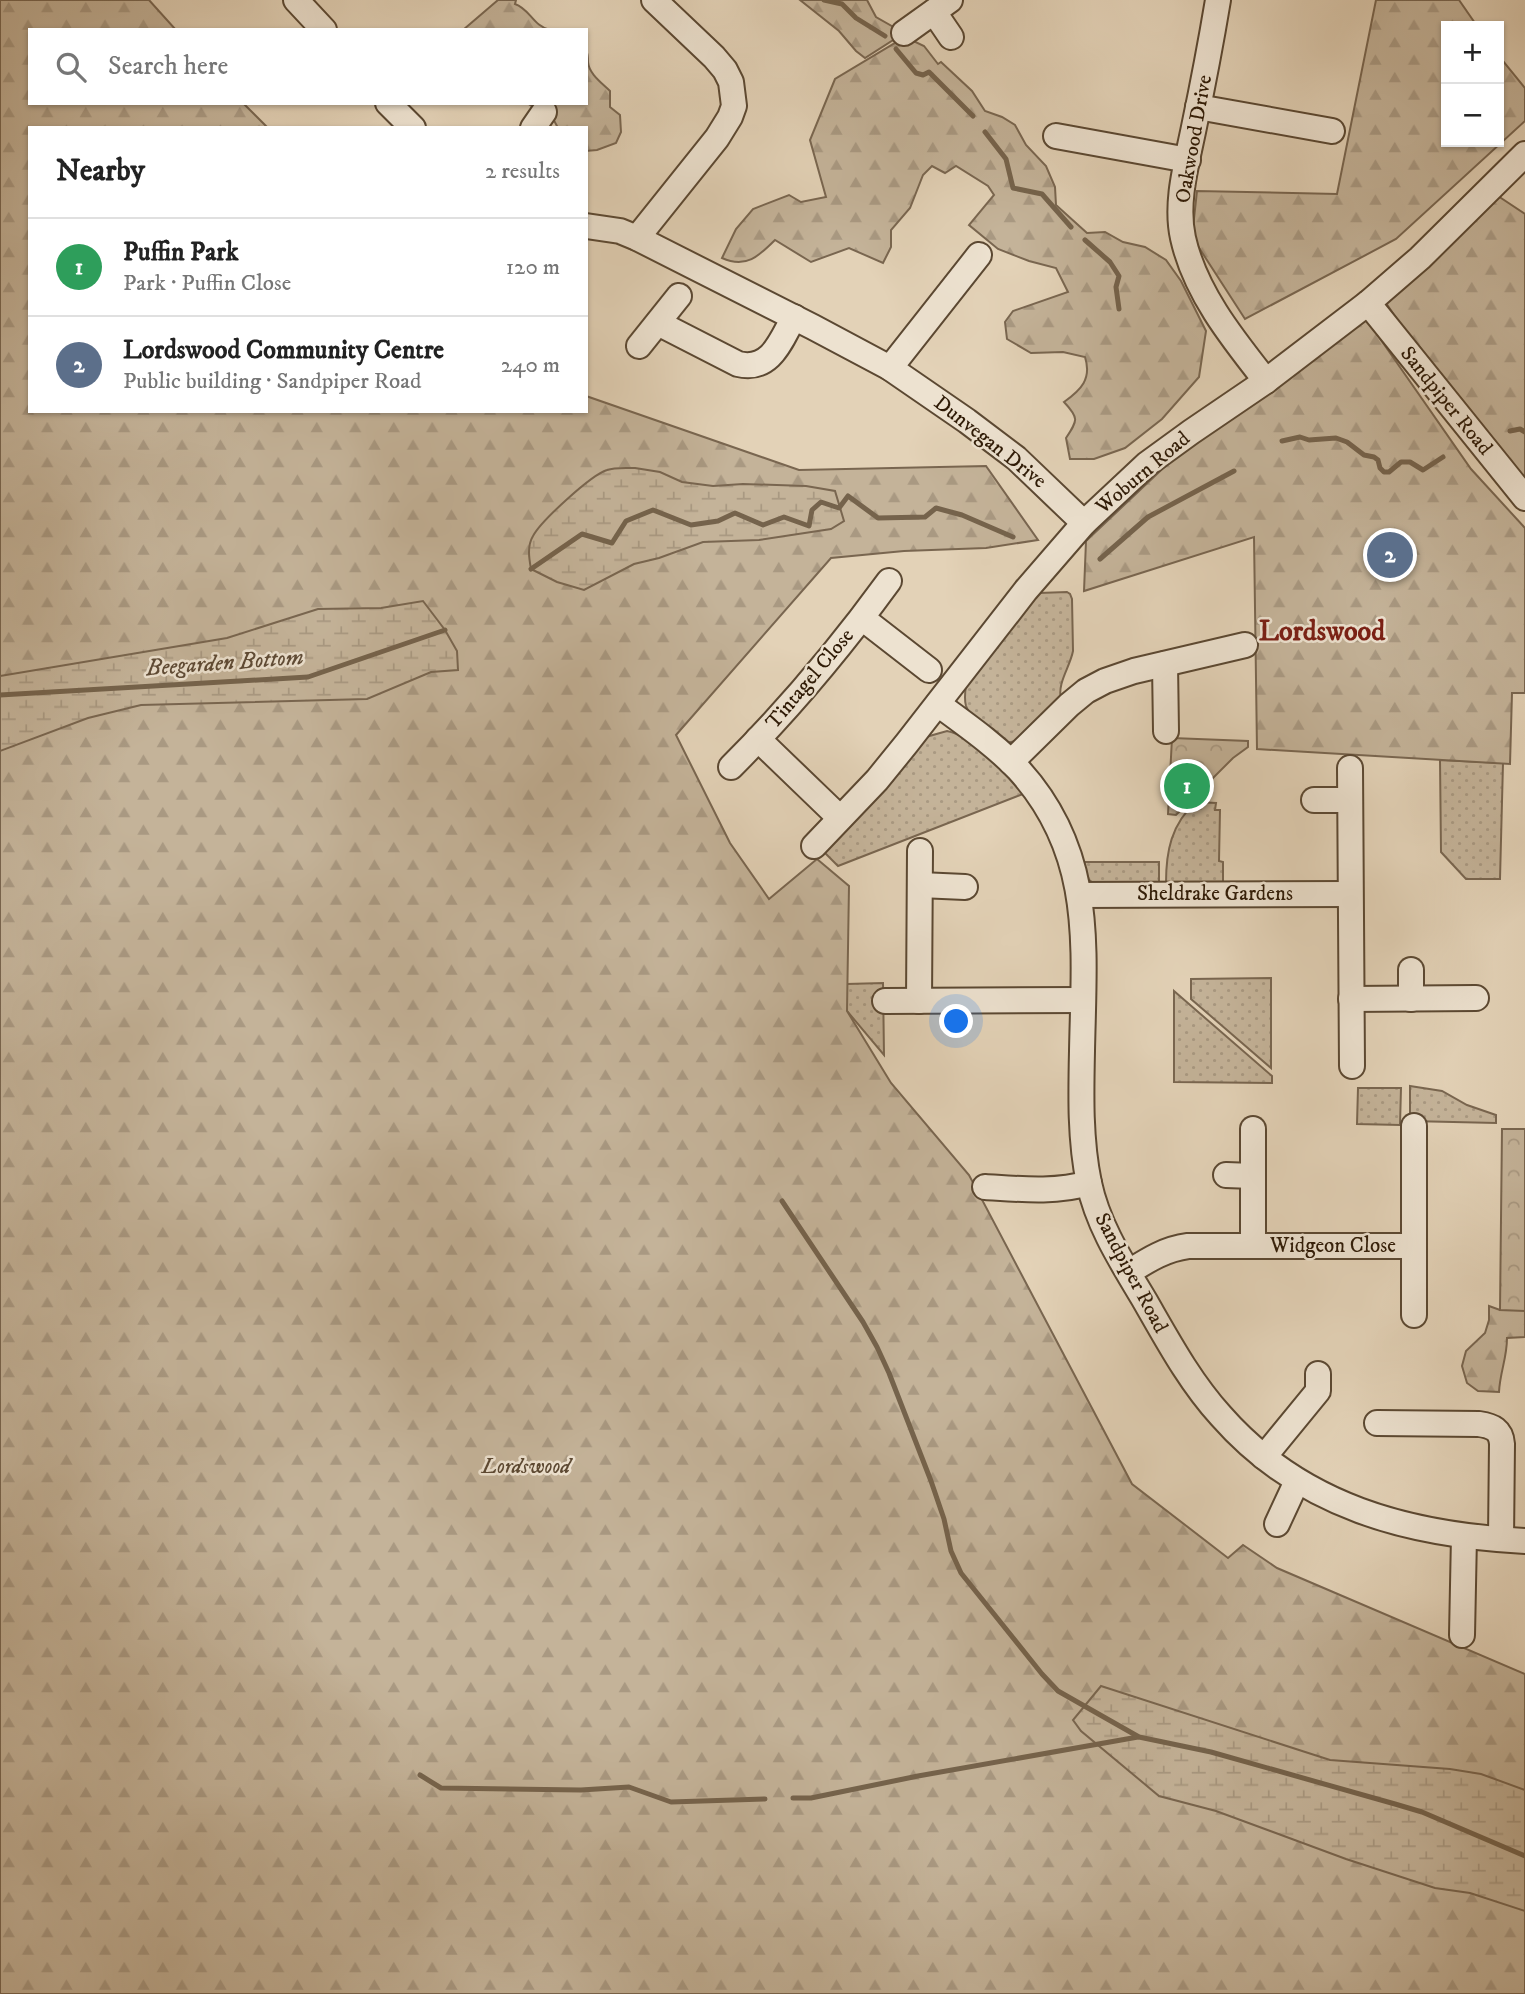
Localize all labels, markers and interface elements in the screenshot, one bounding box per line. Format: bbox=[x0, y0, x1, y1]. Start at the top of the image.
map controls bbox=[1441, 21, 1504, 147]
button: + bbox=[1441, 21, 1504, 84]
search box bbox=[28, 28, 588, 105]
icon: search bbox=[52, 48, 90, 86]
text: Search here bbox=[108, 50, 228, 83]
street label: Oakwood Drive bbox=[1170, 73, 1218, 205]
button: − bbox=[1441, 84, 1504, 147]
text: Nearby bbox=[56, 153, 145, 190]
text: 2 results bbox=[485, 157, 560, 186]
text: Puffin Park bbox=[123, 236, 239, 269]
text: 1 bbox=[75, 253, 83, 282]
text: 120 m bbox=[506, 253, 560, 282]
text: Park · Puffin Close bbox=[123, 269, 291, 298]
text: Lordswood Community Centre bbox=[123, 334, 444, 367]
street label: Sandpiper Road bbox=[1394, 341, 1498, 461]
text: 2 bbox=[73, 351, 85, 380]
text: 240 m bbox=[501, 351, 560, 380]
text: Public building · Sandpiper Road bbox=[123, 367, 421, 396]
street label: Dunvegan Drive bbox=[928, 390, 1052, 494]
street label: Woburn Road bbox=[1090, 426, 1196, 521]
pin: 2 bbox=[1367, 529, 1413, 581]
district label: Lordswood bbox=[1259, 614, 1386, 649]
street label: Tintagel Close bbox=[760, 623, 860, 735]
water label: Beegarden Bottom bbox=[144, 643, 305, 683]
pin: 1 bbox=[1164, 760, 1210, 812]
street label: Sheldrake Gardens bbox=[1137, 881, 1293, 907]
your location bbox=[939, 1004, 973, 1038]
street label: Sandpiper Road bbox=[1088, 1208, 1174, 1338]
street label: Widgeon Close bbox=[1269, 1233, 1396, 1259]
park label: Lordswood bbox=[481, 1454, 573, 1480]

